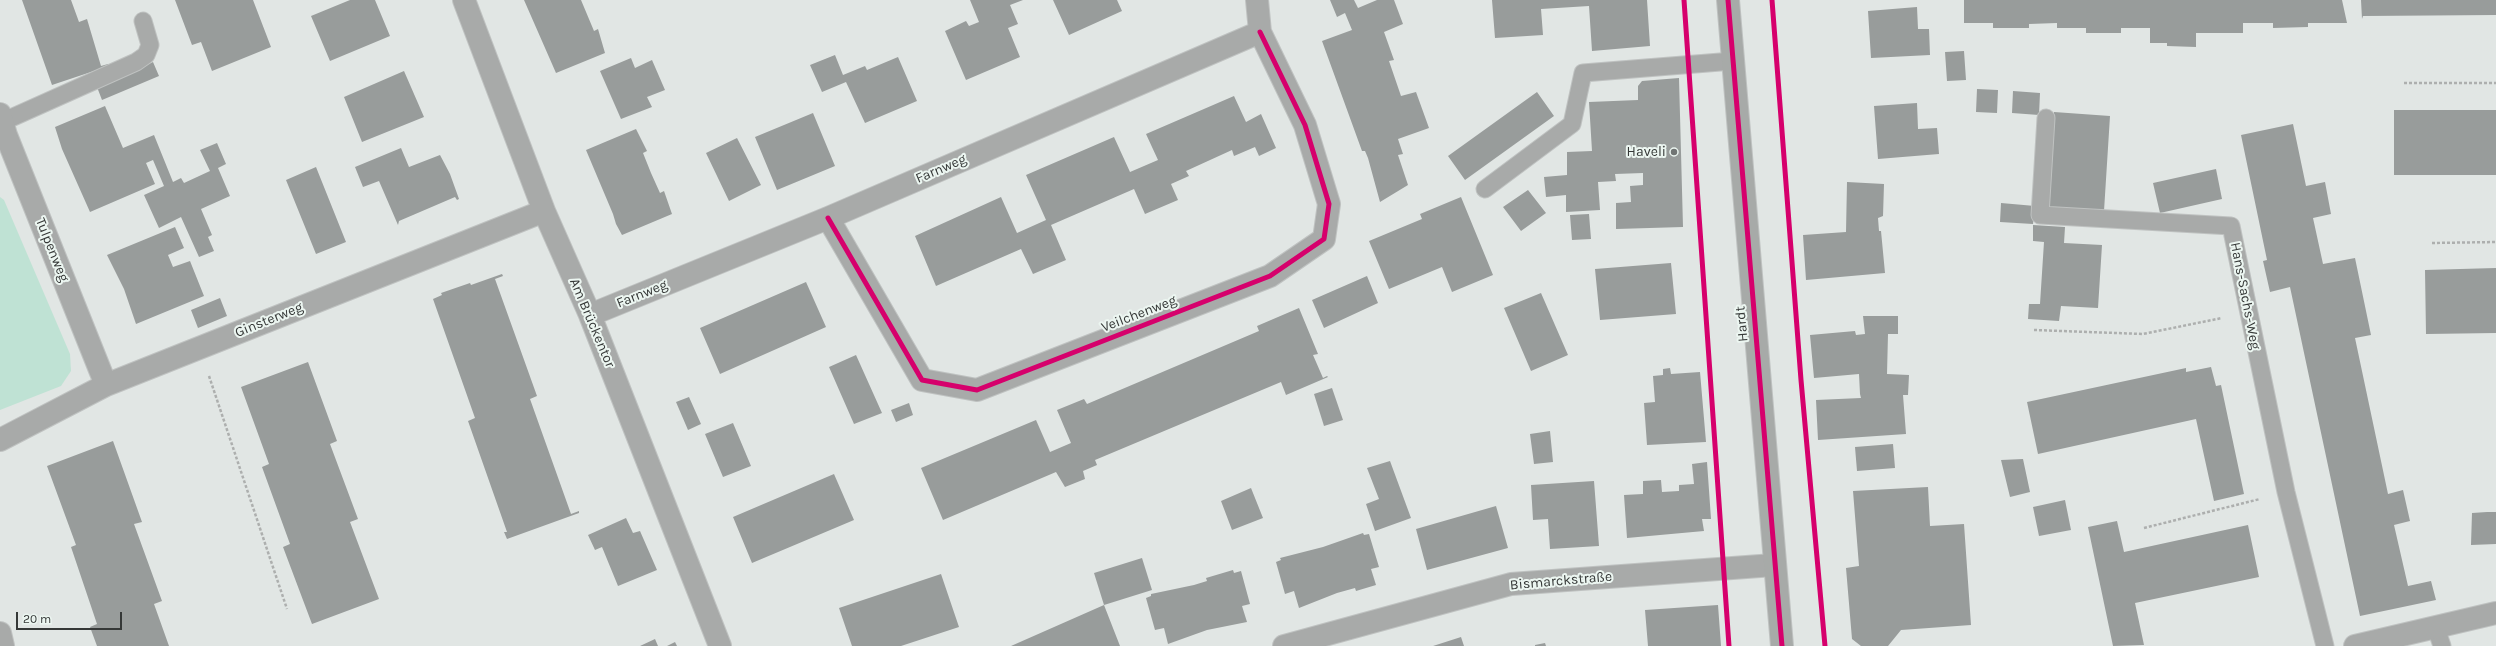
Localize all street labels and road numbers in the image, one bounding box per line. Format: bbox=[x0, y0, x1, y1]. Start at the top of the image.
street label: Farnweg bbox=[913, 151, 969, 187]
street label: Tulpenweg bbox=[32, 216, 72, 284]
street label: Hans-Sachs-Weg bbox=[2226, 241, 2264, 351]
street label: Am Brückentor bbox=[566, 276, 618, 370]
street label: Farnweg bbox=[614, 276, 670, 312]
street label: Veilchenweg bbox=[1099, 292, 1179, 336]
street label: Ginsterweg bbox=[233, 299, 305, 341]
street label: Hardt bbox=[1732, 305, 1752, 343]
street label: Bismarckstraße bbox=[1509, 568, 1613, 594]

